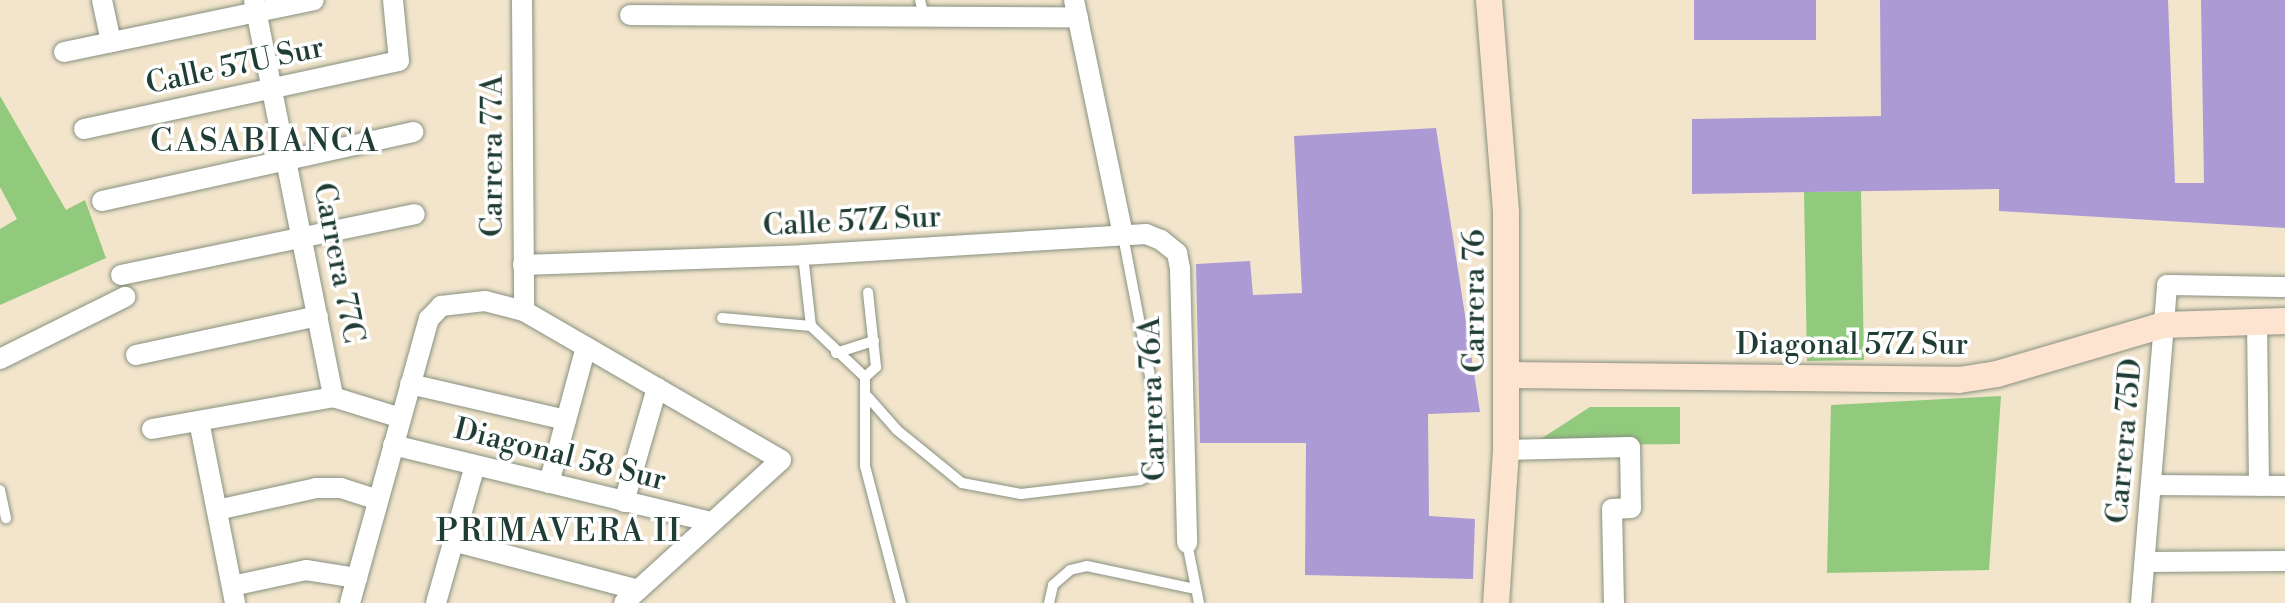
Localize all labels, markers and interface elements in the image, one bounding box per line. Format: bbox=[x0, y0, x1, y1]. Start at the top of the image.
street label: Calle 57U Sur bbox=[143, 30, 327, 102]
street label: Carrera 77A bbox=[475, 75, 511, 237]
district label: CASABIANCA bbox=[150, 122, 380, 160]
street label: Carrera 77C bbox=[305, 180, 371, 346]
street label: Calle 57Z Sur bbox=[762, 199, 942, 245]
street label: Carrera 76 bbox=[1457, 229, 1493, 373]
street label: Carrera 76A bbox=[1132, 316, 1174, 482]
street label: Diagonal 57Z Sur bbox=[1736, 327, 1968, 363]
street label: Carrera 75D bbox=[2100, 357, 2150, 525]
street label: Diagonal 58 Sur bbox=[450, 411, 670, 499]
district label: PRIMAVERA II bbox=[436, 512, 682, 550]

